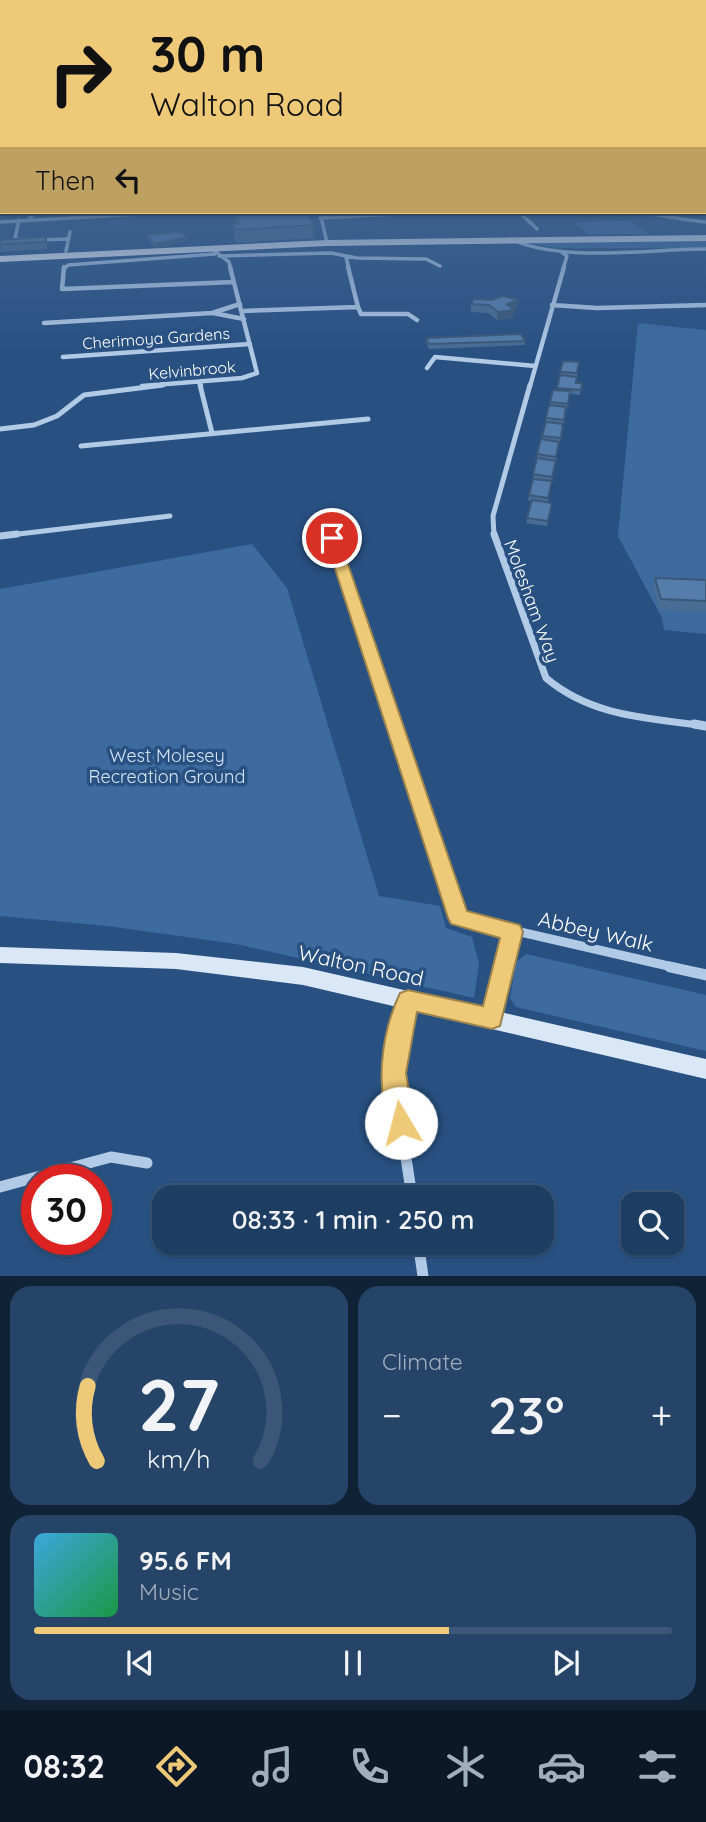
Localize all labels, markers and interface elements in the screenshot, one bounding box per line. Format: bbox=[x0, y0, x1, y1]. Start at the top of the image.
text: 30 m bbox=[150, 23, 265, 84]
icon: right bbox=[35, 28, 126, 119]
text: Walton Road bbox=[150, 84, 344, 124]
icon: left bbox=[109, 161, 147, 199]
text: Then bbox=[35, 164, 95, 197]
street label: Cherimoya Gardens bbox=[82, 323, 230, 353]
street label: Kelvinbrook bbox=[148, 356, 236, 384]
pin bbox=[302, 508, 362, 568]
icon: arrive bbox=[313, 519, 351, 557]
street label: Molesham Way bbox=[499, 536, 565, 666]
park label: West Molesey Recreation Ground bbox=[89, 744, 245, 788]
street label: Abbey Walk bbox=[536, 905, 656, 957]
street label: Walton Road bbox=[296, 939, 426, 991]
position arrow bbox=[364, 1086, 438, 1160]
speed limit sign: 30 bbox=[21, 1164, 112, 1255]
map controls bbox=[621, 1192, 684, 1255]
button: search bbox=[621, 1192, 684, 1255]
text: 08:33 · 1 min · 250 m bbox=[232, 1203, 474, 1236]
text: Climate bbox=[382, 1347, 463, 1376]
text: 27 bbox=[138, 1359, 220, 1450]
text: 23° bbox=[488, 1382, 564, 1447]
text: − bbox=[382, 1391, 402, 1439]
text: + bbox=[651, 1391, 672, 1439]
text: km/h bbox=[147, 1443, 211, 1474]
text: 95.6 FM bbox=[139, 1544, 232, 1577]
text: Music bbox=[139, 1577, 199, 1606]
icon: previous bbox=[121, 1644, 159, 1682]
icon: pause bbox=[334, 1644, 372, 1682]
icon: next bbox=[547, 1644, 585, 1682]
icon: directions bbox=[152, 1742, 201, 1791]
icon: music bbox=[248, 1742, 297, 1791]
icon: phone bbox=[345, 1742, 394, 1791]
icon: climate bbox=[441, 1742, 490, 1791]
icon: car bbox=[537, 1742, 586, 1791]
icon: filters bbox=[633, 1742, 682, 1791]
text: 08:32 bbox=[24, 1746, 105, 1786]

